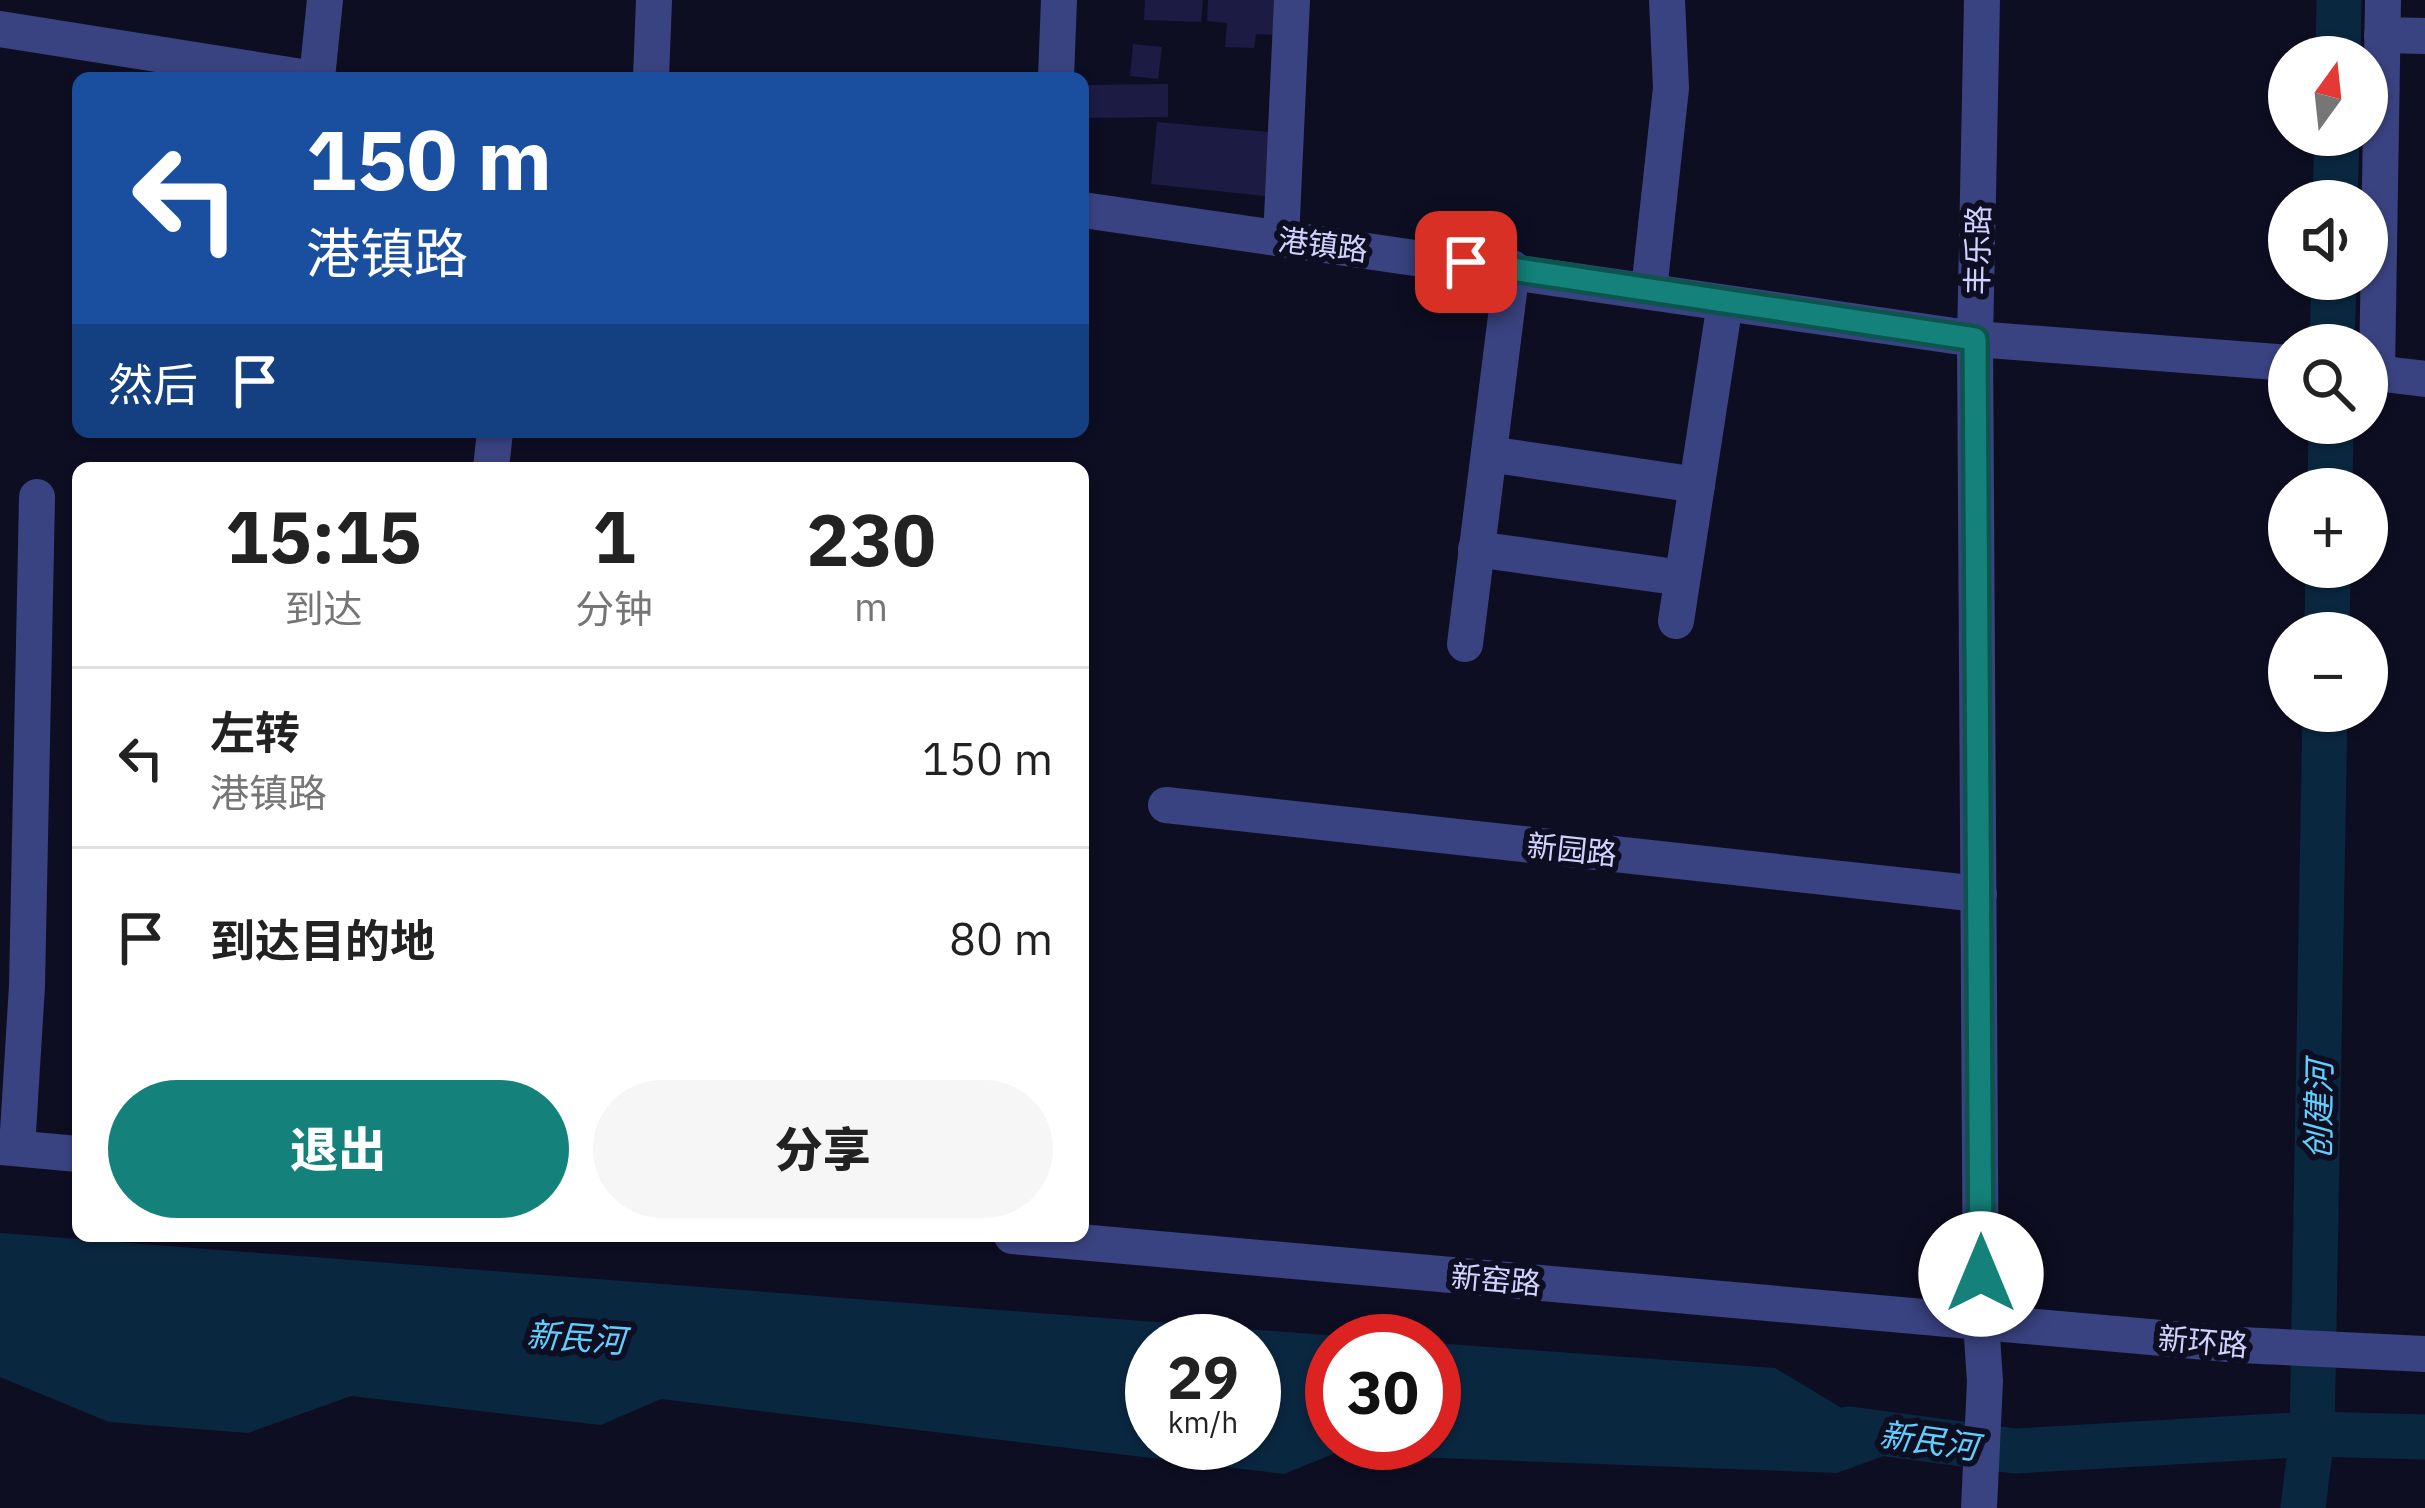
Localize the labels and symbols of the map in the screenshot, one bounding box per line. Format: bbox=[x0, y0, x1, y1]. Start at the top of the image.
north arrow bbox=[2268, 36, 2388, 156]
street label: 丰乐路 bbox=[1957, 205, 1997, 295]
pin bbox=[1415, 211, 1517, 313]
street label: 港镇路 bbox=[1276, 219, 1370, 269]
street label: 新园路 bbox=[1525, 825, 1619, 873]
water label: 创建河 bbox=[2296, 1054, 2340, 1160]
position arrow bbox=[1918, 1211, 2044, 1337]
street label: 新窑路 bbox=[1449, 1256, 1543, 1302]
water label: 新民河 bbox=[525, 1312, 633, 1362]
speed limit sign: 30 bbox=[1305, 1314, 1461, 1470]
street label: 新环路 bbox=[2156, 1318, 2250, 1364]
water label: 新民河 bbox=[1877, 1412, 1987, 1469]

